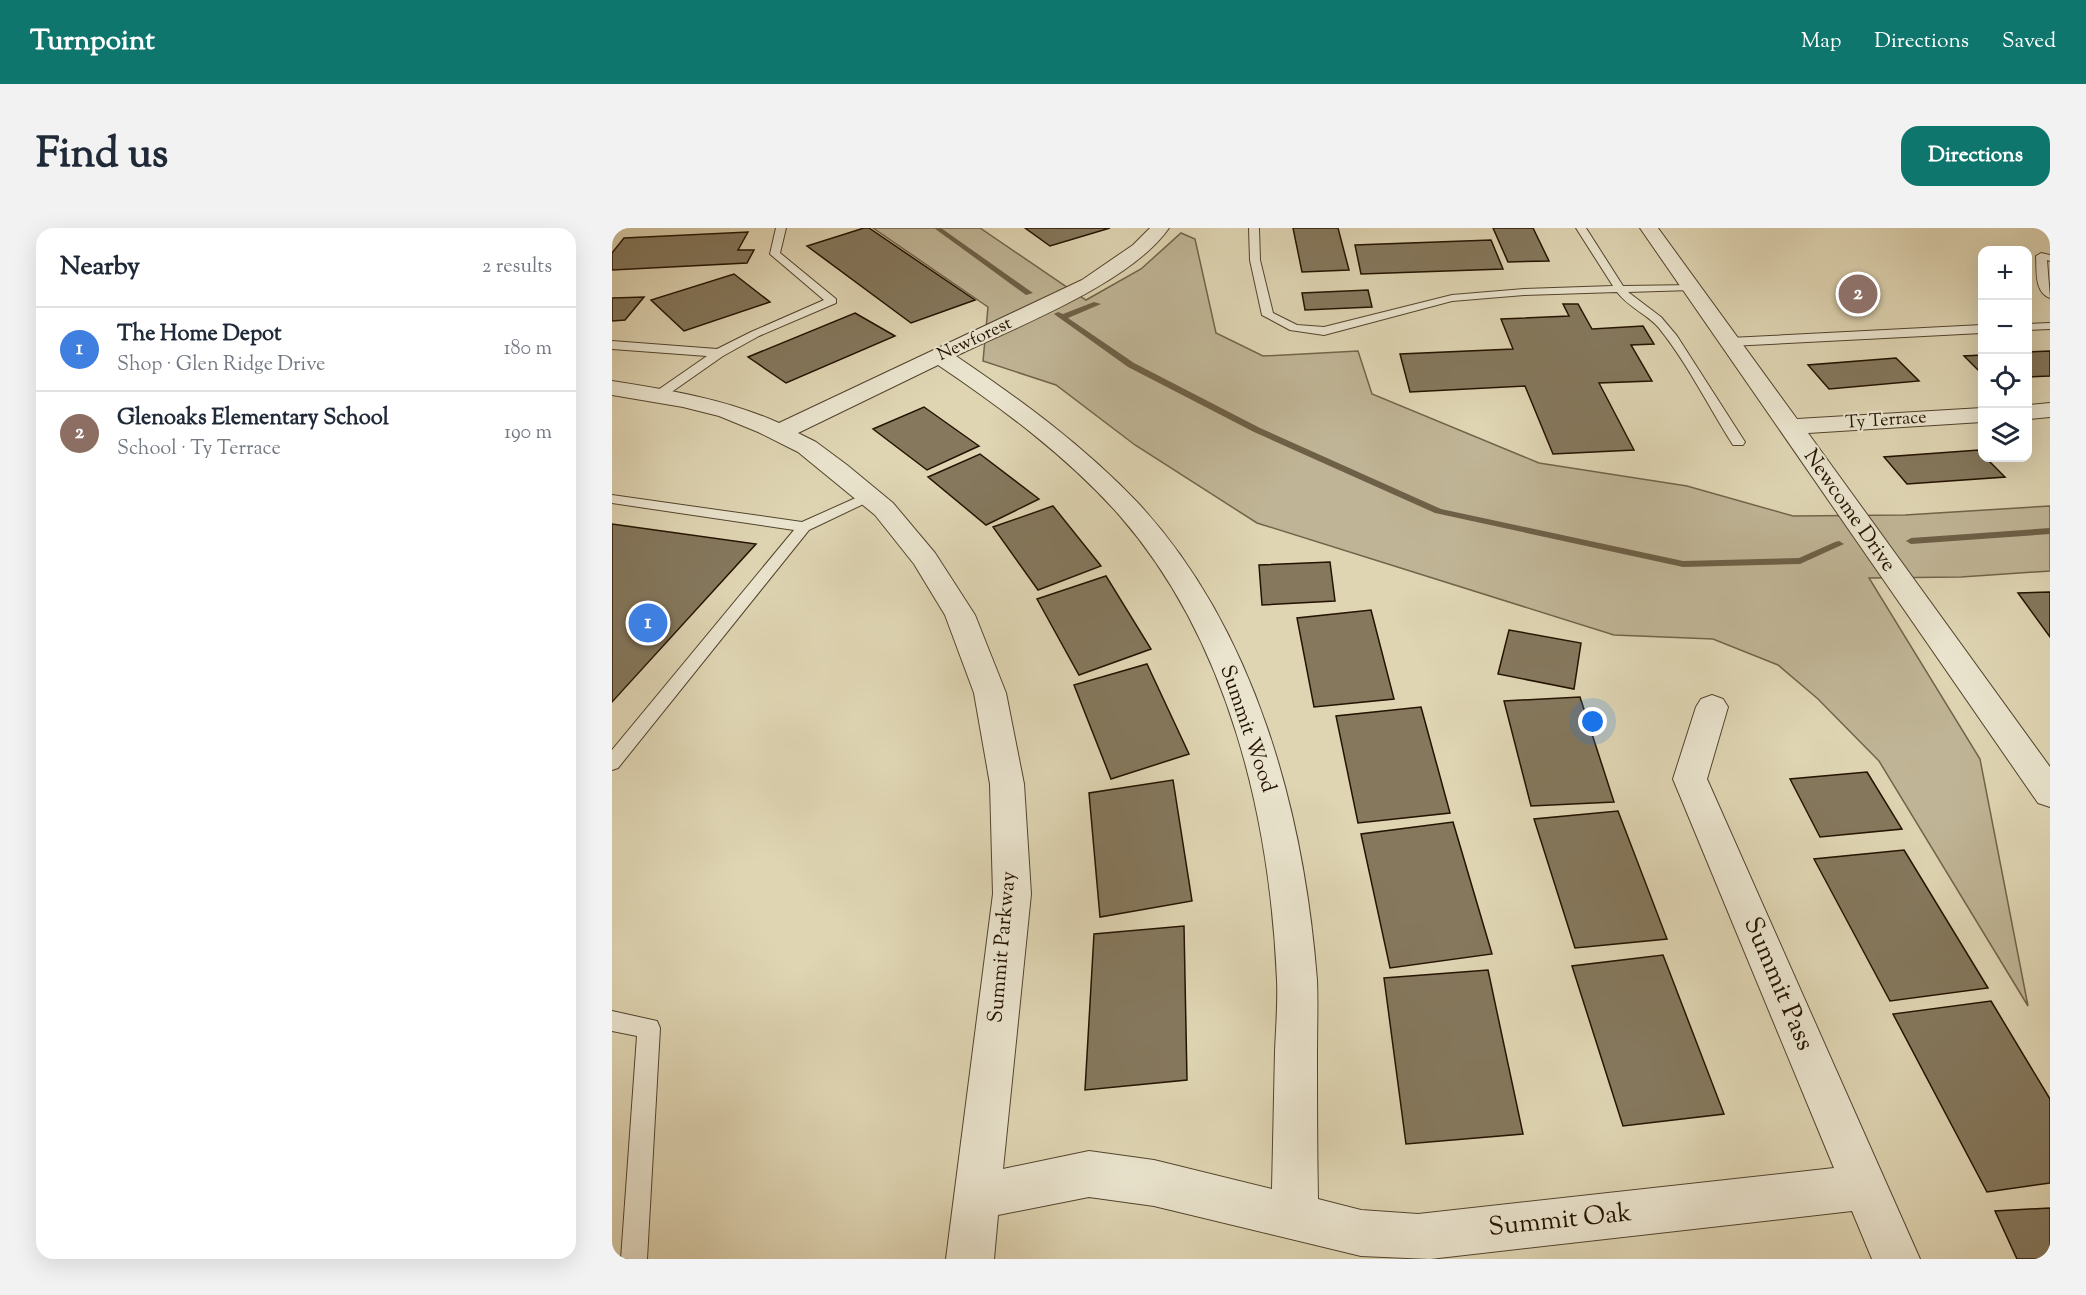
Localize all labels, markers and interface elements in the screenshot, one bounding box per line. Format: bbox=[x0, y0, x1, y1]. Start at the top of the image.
text: Turnpoint bbox=[30, 22, 155, 62]
text: Map bbox=[1801, 27, 1841, 57]
text: Directions bbox=[1874, 27, 1969, 57]
text: Saved bbox=[2002, 27, 2056, 57]
text: Find us bbox=[36, 126, 168, 186]
button: Directions bbox=[1901, 126, 2050, 186]
map controls bbox=[1978, 246, 2032, 462]
button: + bbox=[1978, 246, 2032, 300]
text: Nearby bbox=[60, 249, 140, 286]
text: 2 results bbox=[482, 253, 552, 282]
pin: 2 bbox=[1838, 272, 1878, 316]
button: − bbox=[1978, 300, 2032, 354]
street label: Newforest bbox=[933, 311, 1017, 369]
text: The Home Depot bbox=[117, 319, 282, 351]
text: 1 bbox=[76, 335, 83, 364]
text: 180 m bbox=[504, 335, 552, 364]
text: Shop · Glen Ridge Drive bbox=[117, 351, 325, 380]
button: locate bbox=[1978, 354, 2032, 408]
text: Glenoaks Elementary School bbox=[117, 403, 389, 435]
street label: Ty Terrace bbox=[1844, 405, 1928, 437]
button: layers bbox=[1978, 408, 2032, 462]
text: 2 bbox=[75, 419, 84, 448]
text: 190 m bbox=[504, 419, 552, 448]
text: School · Ty Terrace bbox=[117, 435, 281, 464]
street label: Newcome Drive bbox=[1795, 443, 1903, 579]
pin: 1 bbox=[628, 600, 668, 646]
street label: Summit Wood bbox=[1211, 661, 1283, 797]
your location bbox=[1578, 707, 1607, 736]
street label: Summit Parkway bbox=[981, 869, 1025, 1024]
street label: Summit Pass bbox=[1733, 911, 1823, 1057]
street label: Summit Oak bbox=[1487, 1195, 1633, 1247]

